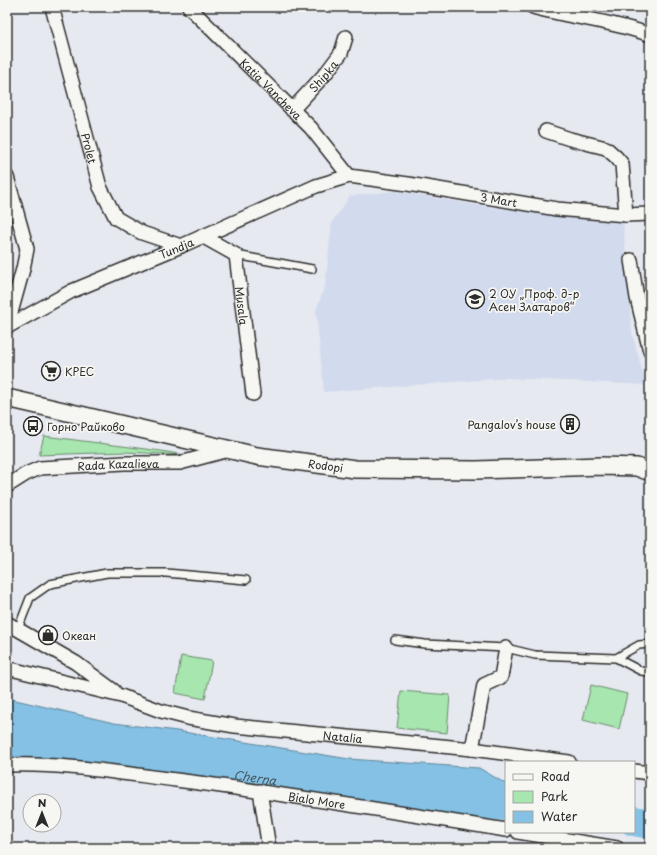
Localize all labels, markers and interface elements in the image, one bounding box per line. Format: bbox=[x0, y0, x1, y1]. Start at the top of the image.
street label: Katia Vancheva bbox=[237, 54, 306, 123]
street label: Shipka bbox=[304, 56, 341, 96]
street label: Prolet bbox=[77, 131, 102, 166]
street label: 3 Mart bbox=[479, 188, 519, 211]
street label: Tundja bbox=[156, 233, 196, 263]
street label: Musala bbox=[231, 285, 253, 326]
place label: 2 ОУ „Проф. д-р Асен Златаров“ bbox=[489, 285, 580, 315]
school or university icon: 2 ОУ „Проф. д-р Асен Златаров“ bbox=[464, 288, 486, 310]
supermarket icon: КРЕС bbox=[40, 360, 62, 382]
place label: КРЕС bbox=[65, 363, 94, 380]
building icon: Pangalov’s house bbox=[559, 413, 581, 435]
bus stop icon: Горно Райково bbox=[22, 415, 44, 437]
place label: Pangalov’s house bbox=[467, 416, 556, 433]
place label: Горно Райково bbox=[47, 418, 125, 435]
street label: Rodopi bbox=[307, 454, 344, 476]
street label: Rada Kazalieva bbox=[77, 455, 160, 474]
shop icon: Океан bbox=[37, 624, 59, 646]
place label: Океан bbox=[62, 627, 96, 644]
street label: Natalia bbox=[322, 726, 364, 747]
legend bbox=[505, 761, 635, 833]
water label: Cherna bbox=[232, 765, 278, 789]
text: Road bbox=[541, 767, 570, 785]
street label: Bialo More bbox=[287, 787, 347, 813]
text: Park bbox=[541, 787, 568, 805]
north arrow bbox=[22, 793, 62, 833]
text: N bbox=[38, 794, 47, 811]
text: Water bbox=[541, 807, 578, 825]

